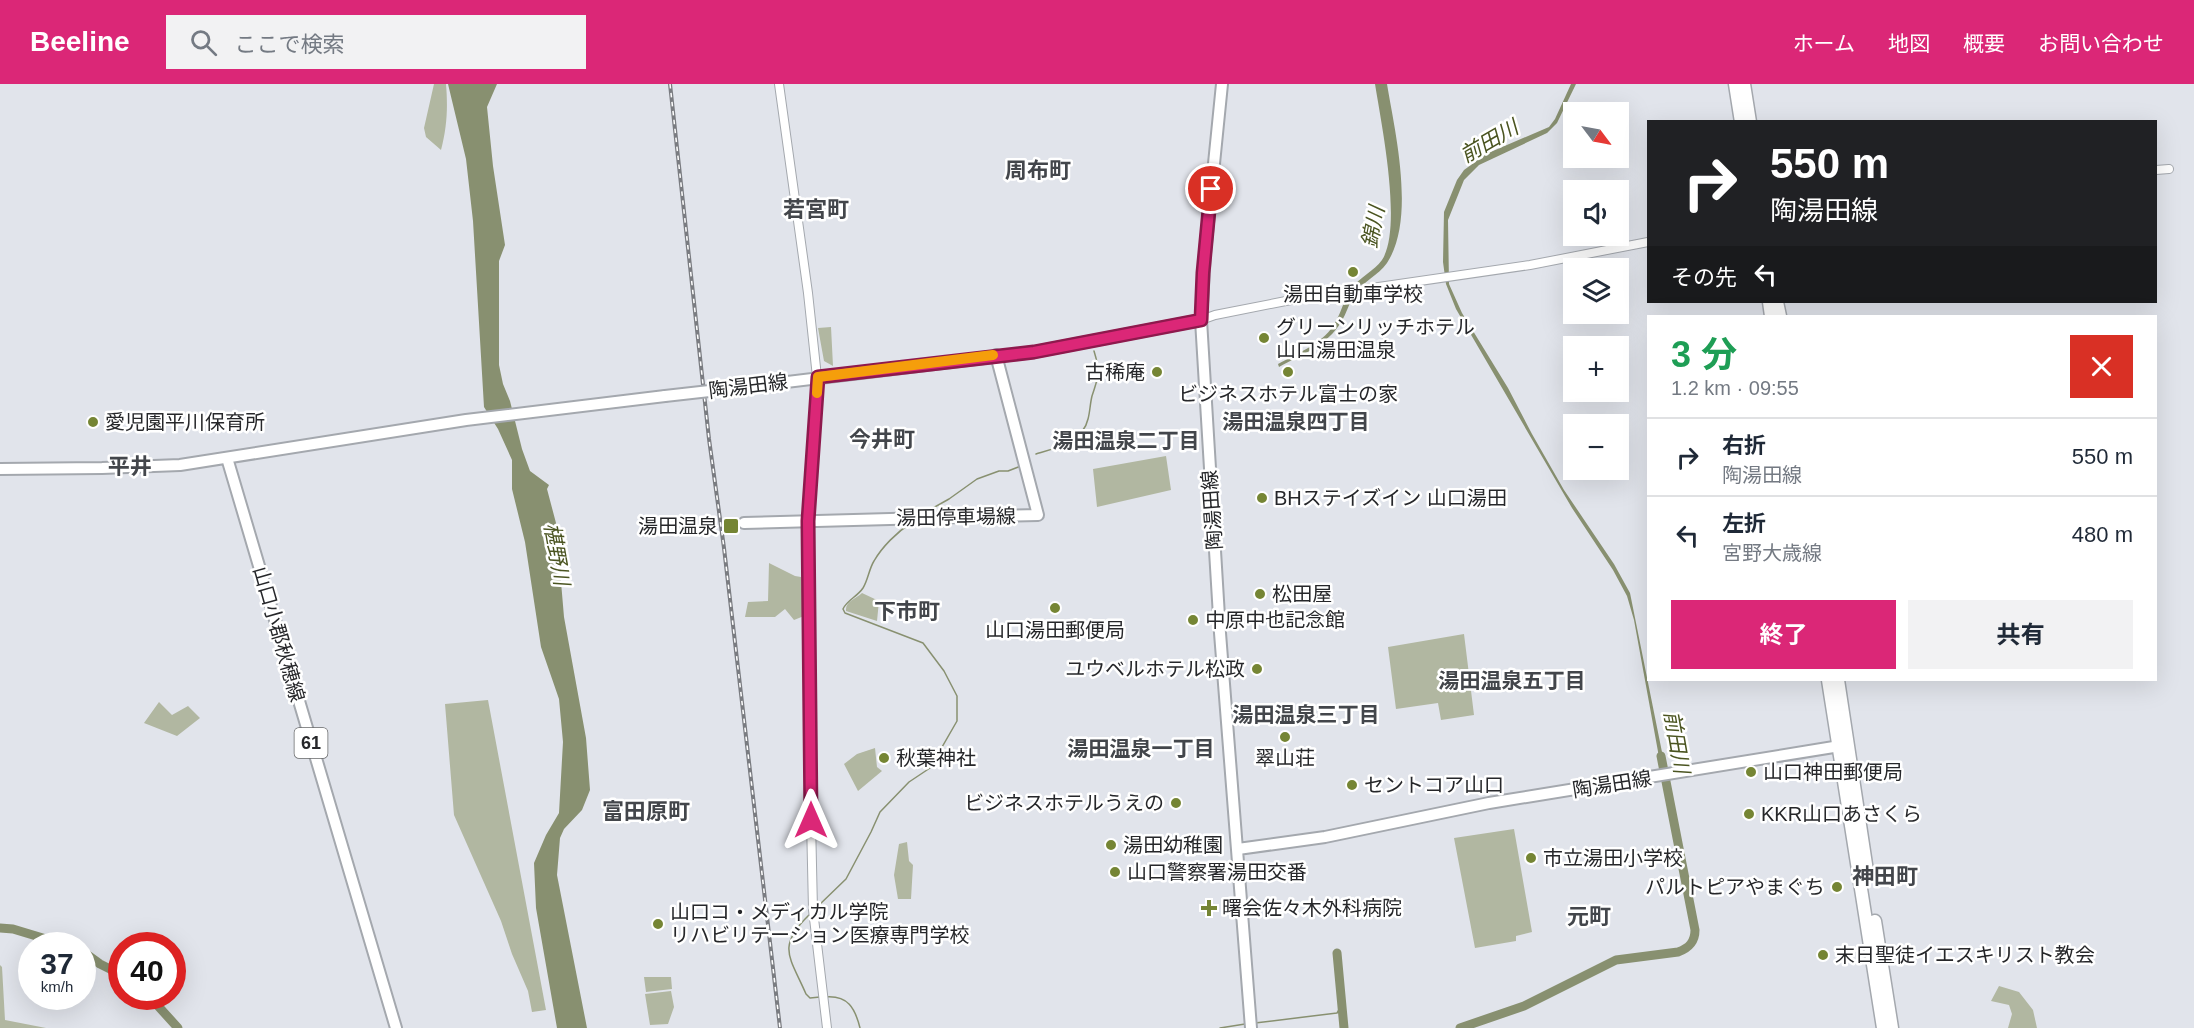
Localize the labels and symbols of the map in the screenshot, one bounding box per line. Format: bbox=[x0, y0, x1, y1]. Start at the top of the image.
north arrow bbox=[1563, 102, 1629, 168]
water label: 前田川 bbox=[1456, 114, 1524, 167]
district label: 周布町 bbox=[1005, 158, 1071, 183]
pin bbox=[1185, 163, 1236, 214]
district label: 若宮町 bbox=[783, 197, 849, 222]
water label: 錦川 bbox=[1358, 202, 1389, 250]
marker: 湯田自動車学校 bbox=[1346, 265, 1360, 279]
place label: 湯田自動車学校 bbox=[1283, 283, 1423, 305]
place label: グリーンリッチホテル 山口湯田温泉 bbox=[1276, 316, 1475, 361]
marker: グリーンリッチホテル 山口湯田温泉 bbox=[1257, 331, 1271, 345]
place label: 古稀庵 bbox=[1085, 361, 1145, 383]
marker: 古稀庵 bbox=[1150, 365, 1164, 379]
marker: ビジネスホテル富士の家 bbox=[1281, 365, 1295, 379]
street label: 陶湯田線 bbox=[707, 370, 789, 402]
place label: ビジネスホテル富士の家 bbox=[1178, 383, 1398, 405]
district label: 湯田温泉四丁目 bbox=[1223, 410, 1370, 433]
place label: 愛児園平川保育所 bbox=[105, 411, 265, 433]
marker: 愛児園平川保育所 bbox=[86, 415, 100, 429]
district label: 今井町 bbox=[849, 427, 915, 452]
district label: 湯田温泉二丁目 bbox=[1053, 429, 1200, 452]
district label: 平井 bbox=[108, 454, 152, 479]
street label: 陶湯田線 bbox=[1198, 469, 1226, 551]
place label: BHステイズイン 山口湯田 bbox=[1274, 487, 1507, 509]
marker: BHステイズイン 山口湯田 bbox=[1255, 491, 1269, 505]
street label: 湯田停車場線 bbox=[896, 505, 1016, 529]
place label: 湯田温泉 bbox=[638, 515, 718, 537]
marker: 湯田温泉 bbox=[722, 517, 740, 535]
water label: 椹野川 bbox=[540, 521, 574, 589]
street label: 山口小郡秋穂線 bbox=[249, 564, 309, 704]
place label: 松田屋 bbox=[1272, 583, 1332, 605]
marker: 松田屋 bbox=[1253, 587, 1267, 601]
district label: 下市町 bbox=[874, 599, 940, 624]
marker: 山口湯田郵便局 bbox=[1048, 601, 1062, 615]
place label: 中原中也記念館 bbox=[1205, 609, 1345, 631]
marker: 中原中也記念館 bbox=[1186, 613, 1200, 627]
place label: 山口湯田郵便局 bbox=[985, 619, 1125, 641]
place label: ユウベルホテル松政 bbox=[1065, 658, 1245, 680]
marker: ユウベルホテル松政 bbox=[1250, 662, 1264, 676]
district label: 湯田温泉五丁目 bbox=[1439, 669, 1586, 692]
district label: 湯田温泉三丁目 bbox=[1233, 703, 1380, 726]
water label: 前田川 bbox=[1660, 709, 1694, 777]
road number: 61 bbox=[294, 728, 328, 758]
marker: 翠山荘 bbox=[1278, 730, 1292, 744]
district label: 湯田温泉一丁目 bbox=[1068, 737, 1215, 760]
place label: 秋葉神社 bbox=[896, 747, 976, 769]
place label: 翠山荘 bbox=[1255, 747, 1315, 769]
marker: 秋葉神社 bbox=[877, 751, 891, 765]
place label: 山口神田郵便局 bbox=[1763, 761, 1903, 783]
marker: 山口神田郵便局 bbox=[1744, 765, 1758, 779]
street label: 陶湯田線 bbox=[1571, 767, 1653, 801]
place label: セントコア山口 bbox=[1364, 774, 1504, 796]
marker: セントコア山口 bbox=[1345, 778, 1359, 792]
position arrow bbox=[779, 788, 843, 852]
place label: ビジネスホテルうえの bbox=[964, 792, 1164, 814]
marker: ビジネスホテルうえの bbox=[1169, 796, 1183, 810]
district label: 富田原町 bbox=[602, 799, 690, 824]
place label: KKR山口あさくら bbox=[1761, 803, 1922, 825]
marker: KKR山口あさくら bbox=[1742, 807, 1756, 821]
place label: 湯田幼稚園 bbox=[1123, 834, 1223, 856]
marker: 湯田幼稚園 bbox=[1104, 838, 1118, 852]
place label: 市立湯田小学校 bbox=[1543, 847, 1683, 869]
marker: 市立湯田小学校 bbox=[1524, 851, 1538, 865]
place label: 山口警察署湯田交番 bbox=[1127, 861, 1307, 883]
district label: 神田町 bbox=[1852, 864, 1918, 889]
marker: 山口警察署湯田交番 bbox=[1108, 865, 1122, 879]
place label: パルトピアやまぐち bbox=[1645, 876, 1825, 898]
marker: パルトピアやまぐち bbox=[1830, 880, 1844, 894]
place label: 曙会佐々木外科病院 bbox=[1222, 897, 1402, 919]
marker: 曙会佐々木外科病院 bbox=[1200, 899, 1218, 917]
place label: 山口コ・メディカル学院 リハビリテーション医療専門学校 bbox=[670, 901, 970, 946]
district label: 元町 bbox=[1567, 904, 1611, 929]
marker: 山口コ・メディカル学院 リハビリテーション医療専門学校 bbox=[651, 917, 665, 931]
speed limit sign: 40 bbox=[108, 932, 186, 1010]
place label: 末日聖徒イエスキリスト教会 bbox=[1835, 944, 2095, 966]
marker: 末日聖徒イエスキリスト教会 bbox=[1816, 948, 1830, 962]

